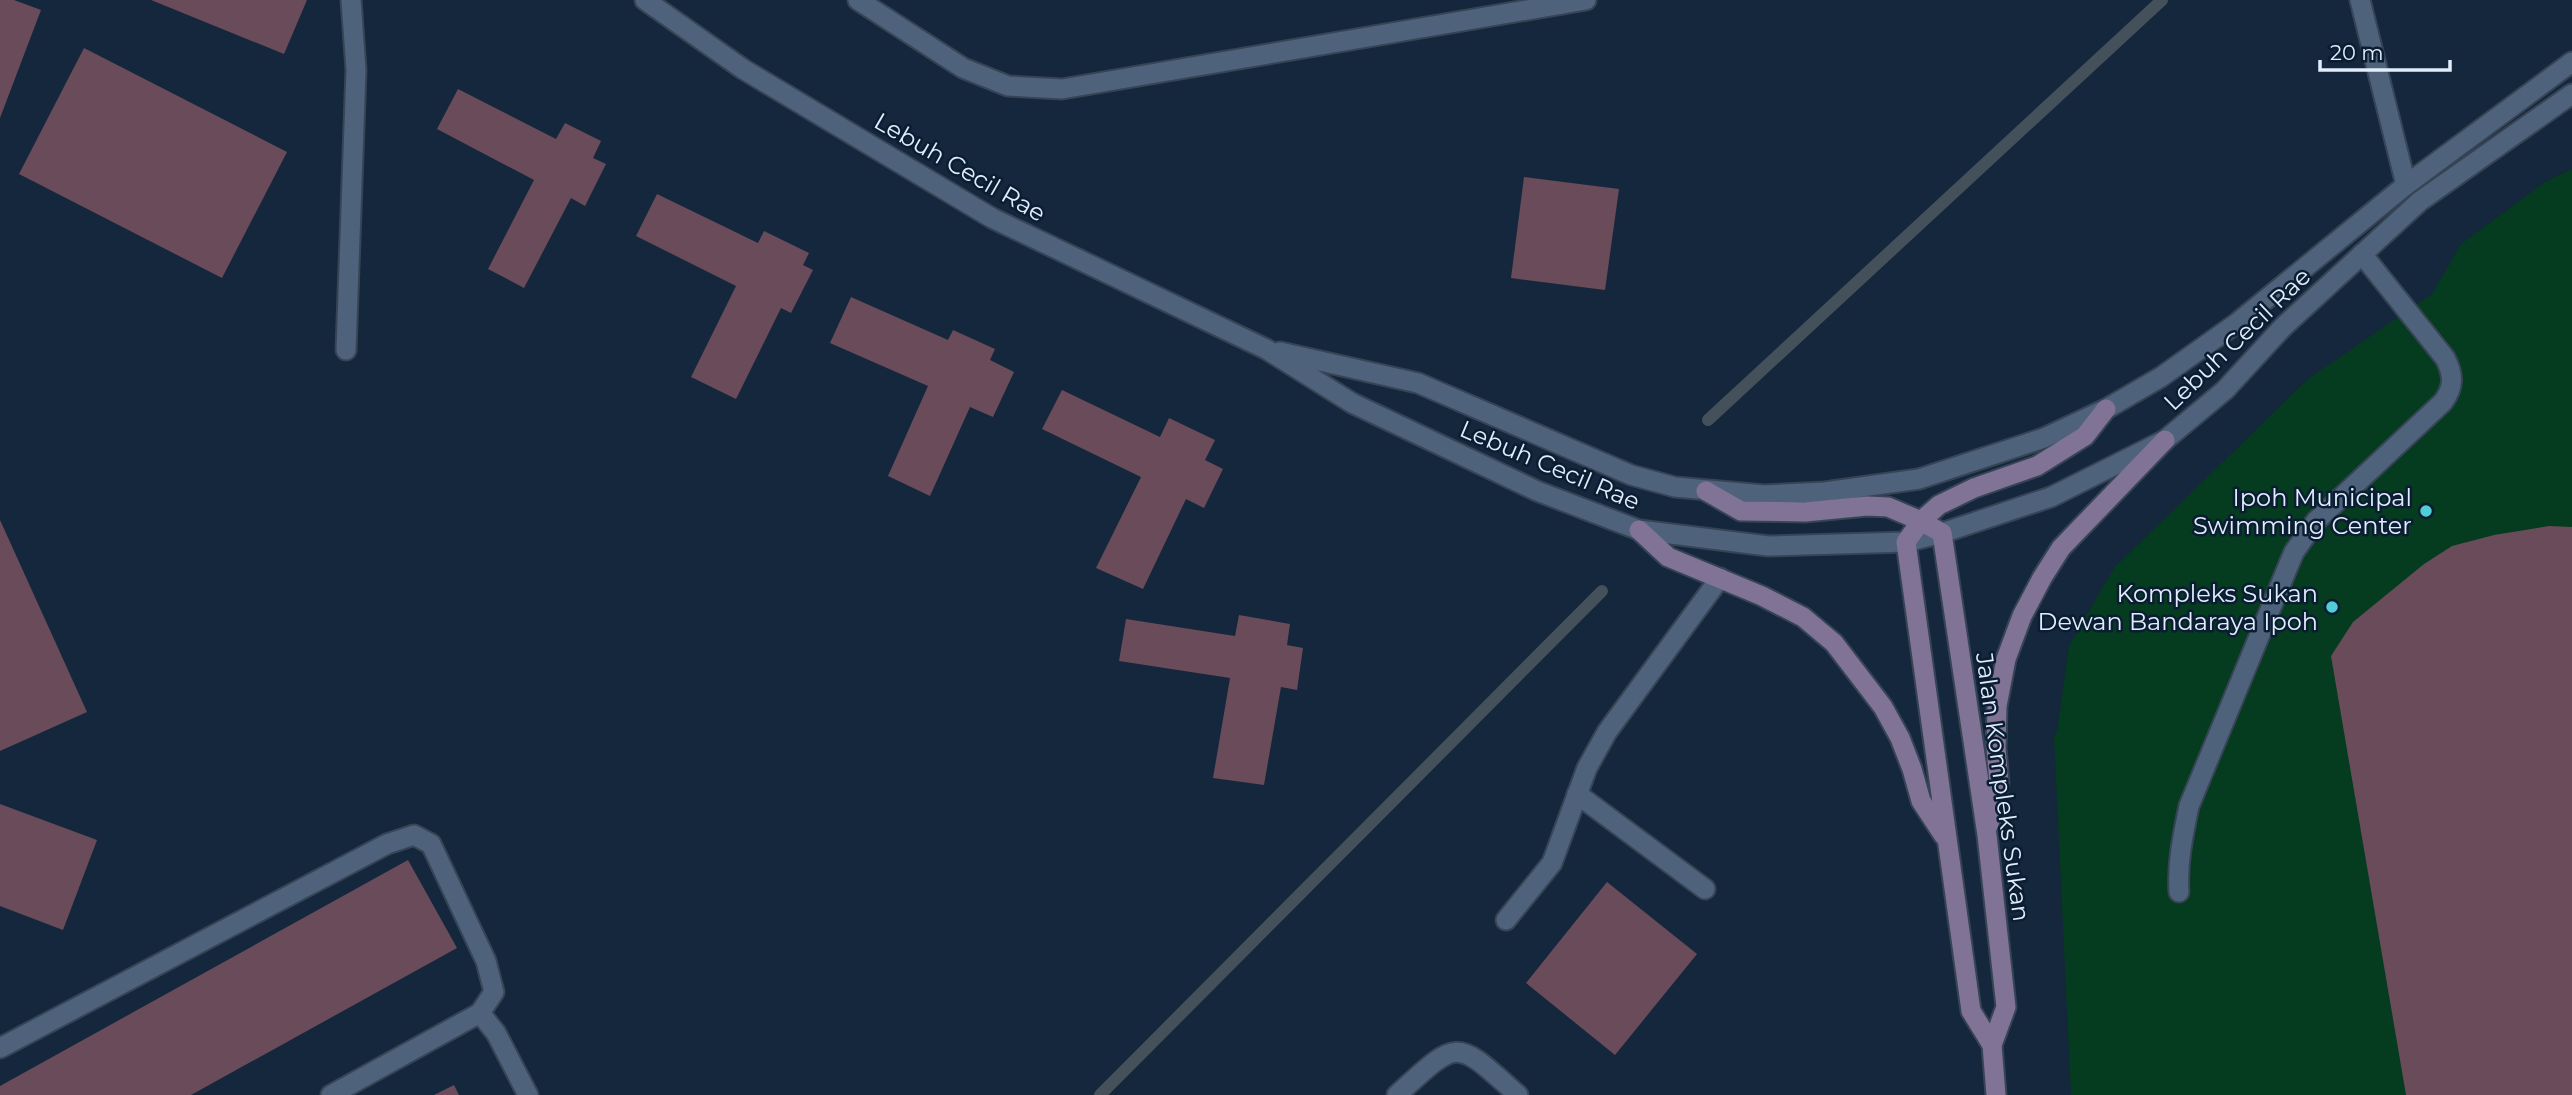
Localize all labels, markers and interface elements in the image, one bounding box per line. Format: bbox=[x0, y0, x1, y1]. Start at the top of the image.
scale bar bbox=[2320, 28, 2450, 72]
text: 20 m bbox=[2330, 40, 2384, 65]
street label: Lebuh Cecil Rae bbox=[869, 106, 1051, 228]
street label: Lebuh Cecil Rae bbox=[2158, 262, 2316, 416]
street label: Lebuh Cecil Rae bbox=[1456, 414, 1644, 516]
place label: Ipoh Municipal Swimming Center bbox=[2193, 483, 2412, 540]
marker: Ipoh Municipal Swimming Center bbox=[2418, 503, 2434, 519]
place label: Kompleks Sukan Dewan Bandaraya Ipoh bbox=[2038, 579, 2318, 636]
marker: Kompleks Sukan Dewan Bandaraya Ipoh bbox=[2324, 599, 2340, 615]
street label: Jalan Kompleks Sukan bbox=[1970, 650, 2036, 923]

